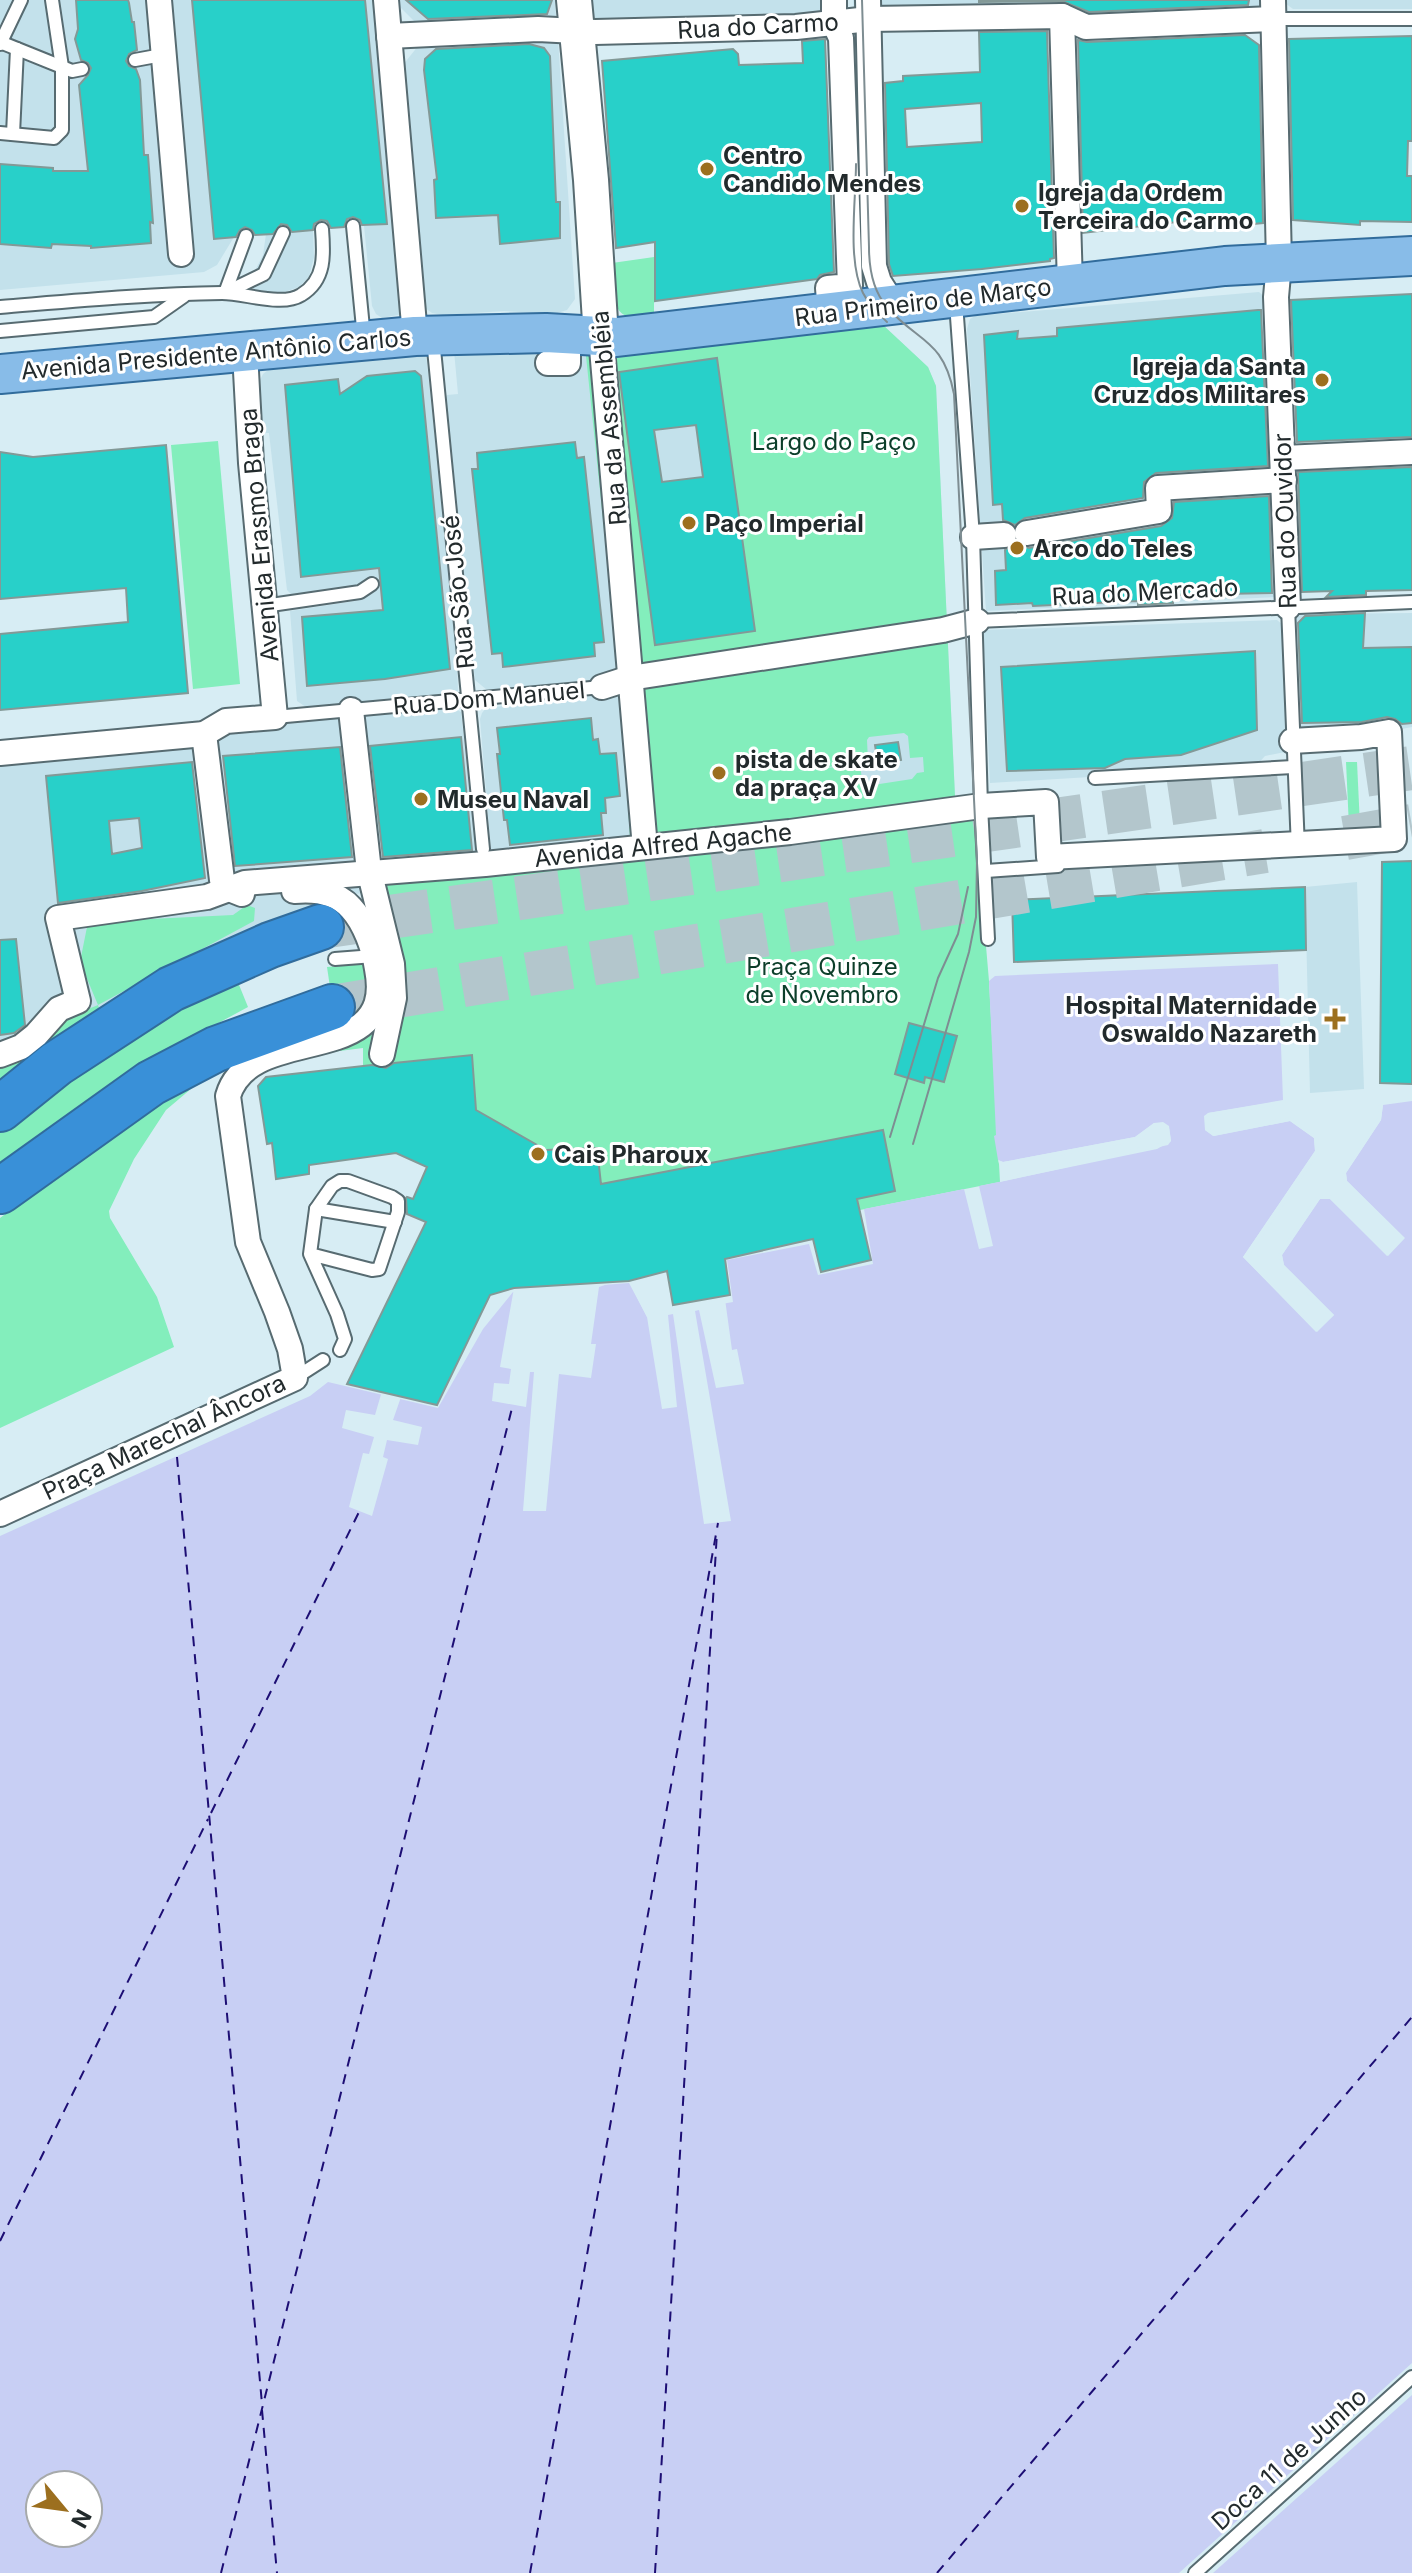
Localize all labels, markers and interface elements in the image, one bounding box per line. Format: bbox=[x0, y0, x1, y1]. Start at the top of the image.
street label: Rua do Carmo bbox=[677, 7, 839, 45]
place label: Centro Candido Mendes bbox=[723, 141, 921, 198]
marker: Centro Candido Mendes bbox=[698, 160, 716, 178]
place label: Igreja da Ordem Terceira do Carmo bbox=[1038, 178, 1253, 235]
marker: Igreja da Ordem Terceira do Carmo bbox=[1013, 197, 1031, 215]
street label: Rua Primeiro de Março bbox=[793, 272, 1053, 332]
street label: Rua da Assembléia bbox=[585, 309, 633, 527]
street label: Avenida Presidente Antônio Carlos bbox=[20, 322, 412, 386]
place label: Igreja da Santa Cruz dos Militares bbox=[1093, 352, 1306, 409]
marker: Igreja da Santa Cruz dos Militares bbox=[1313, 371, 1331, 389]
street label: Avenida Erasmo Braga bbox=[233, 407, 285, 663]
park label: Largo do Paço bbox=[752, 427, 916, 456]
street label: Rua do Ouvidor bbox=[1267, 433, 1303, 609]
place label: Paço Imperial bbox=[705, 509, 864, 538]
street label: Rua São José bbox=[435, 514, 481, 670]
marker: Paço Imperial bbox=[680, 514, 698, 532]
place label: Arco do Teles bbox=[1033, 534, 1193, 563]
marker: Arco do Teles bbox=[1008, 539, 1026, 557]
street label: Rua do Mercado bbox=[1051, 573, 1239, 611]
street label: Rua Dom Manuel bbox=[392, 675, 586, 721]
place label: pista de skate da praça XV bbox=[735, 745, 898, 802]
marker: pista de skate da praça XV bbox=[710, 764, 728, 782]
place label: Museu Naval bbox=[437, 785, 589, 814]
marker: Museu Naval bbox=[412, 790, 430, 808]
street label: Avenida Alfred Agache bbox=[533, 817, 793, 873]
park label: Praça Quinze de Novembro bbox=[745, 952, 899, 1009]
place label: Hospital Maternidade Oswaldo Nazareth bbox=[1065, 991, 1317, 1048]
marker: Hospital Maternidade Oswaldo Nazareth bbox=[1324, 1008, 1346, 1030]
place label: Cais Pharoux bbox=[554, 1140, 709, 1169]
marker: Cais Pharoux bbox=[529, 1145, 547, 1163]
street label: Praça Marechal Âncora bbox=[37, 1367, 290, 1506]
street label: Doca 11 de Junho bbox=[1206, 2382, 1372, 2536]
north arrow bbox=[24, 2469, 104, 2549]
text: N bbox=[66, 2505, 97, 2532]

